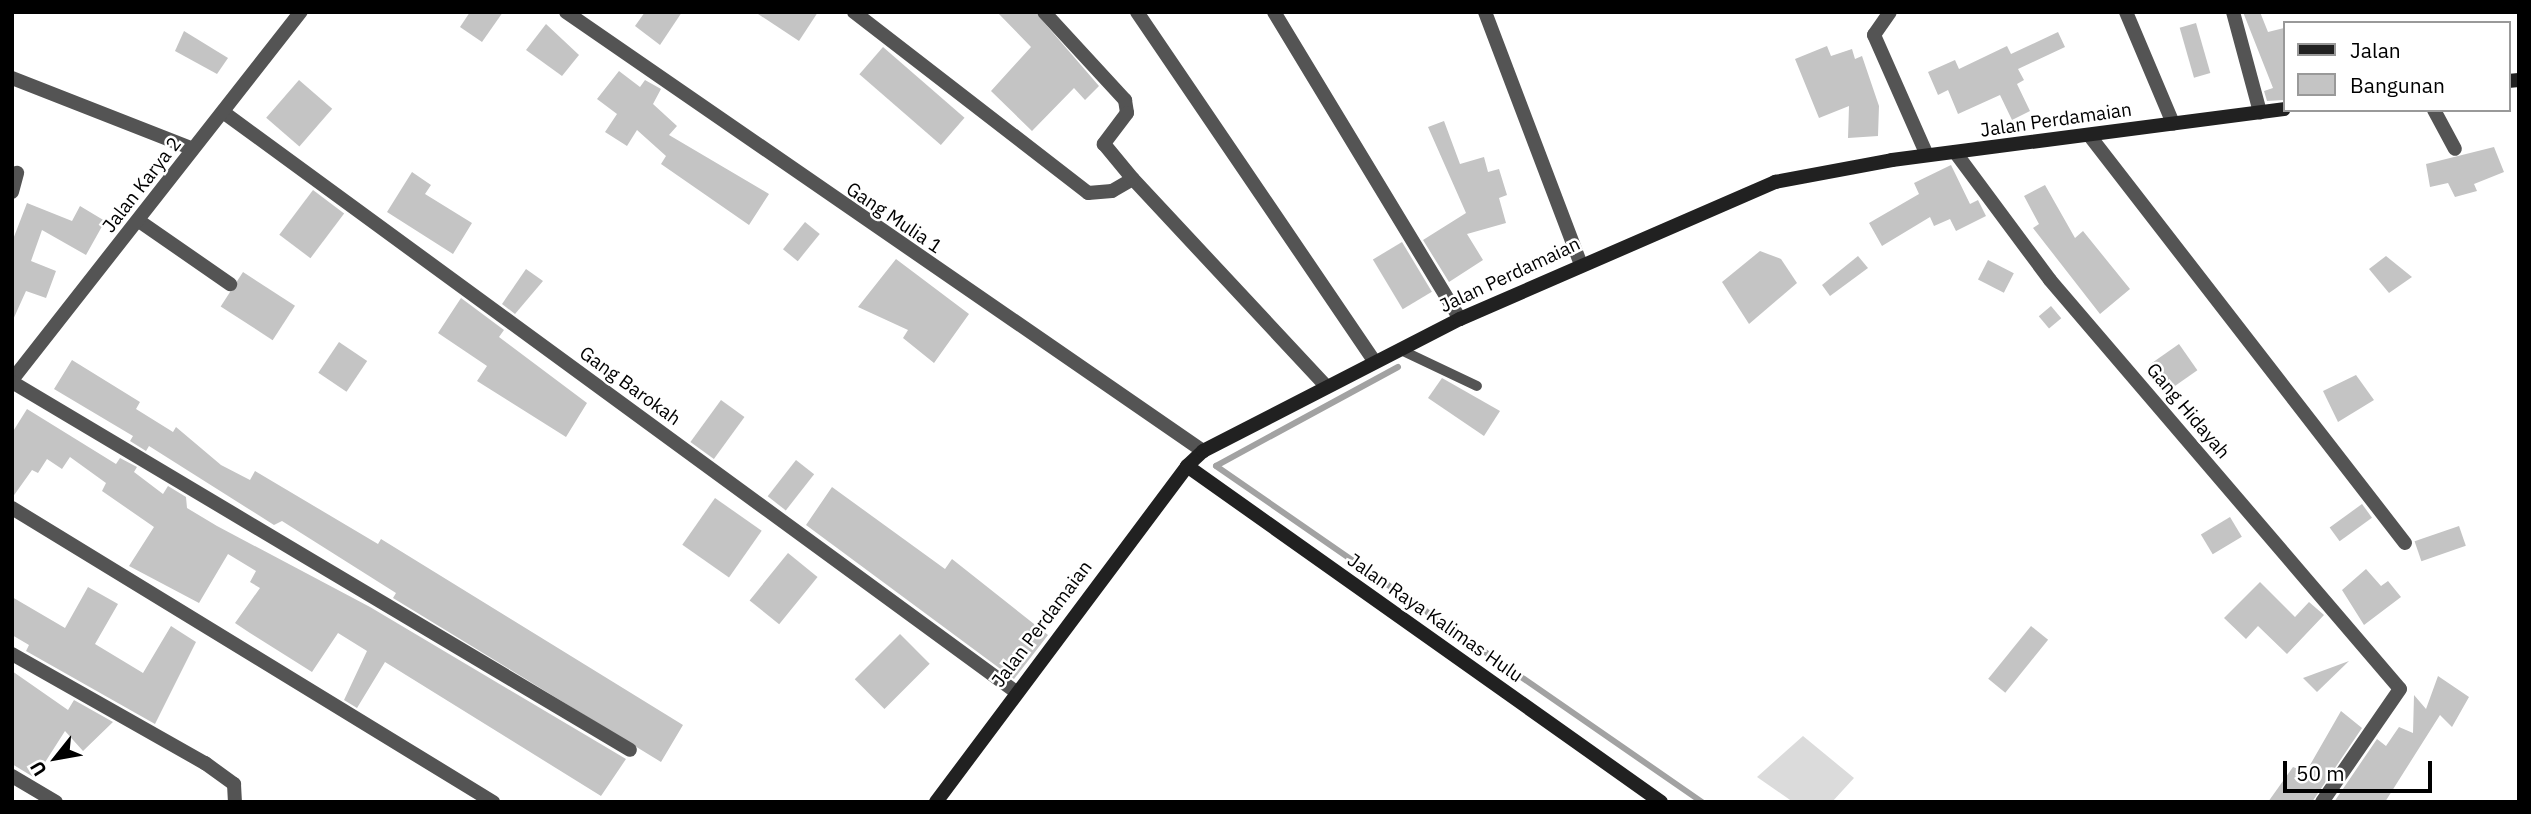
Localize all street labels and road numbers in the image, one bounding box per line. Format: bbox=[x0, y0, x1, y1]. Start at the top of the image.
street label: Jalan Perdamaian bbox=[1979, 98, 2133, 142]
street label: Jalan Karya 2 bbox=[98, 133, 186, 237]
street label: Gang Mulia 1 bbox=[842, 178, 946, 258]
street label: Jalan Perdamaian bbox=[1436, 232, 1584, 318]
street label: Gang Barokah bbox=[575, 342, 685, 430]
street label: Gang Hidayah bbox=[2141, 358, 2235, 464]
street label: Jalan Raya Kalimas Hulu bbox=[1343, 549, 1527, 687]
street label: Jalan Perdamaian bbox=[987, 556, 1097, 692]

